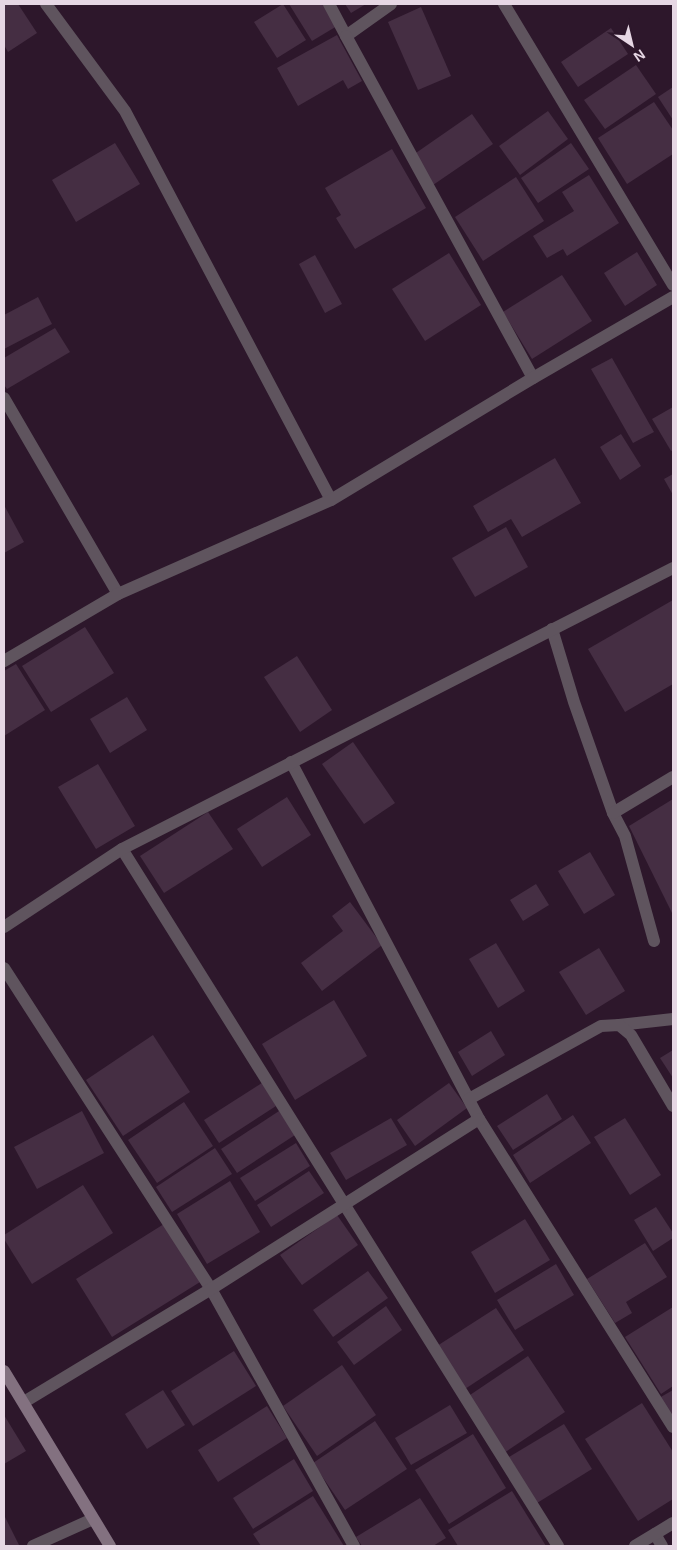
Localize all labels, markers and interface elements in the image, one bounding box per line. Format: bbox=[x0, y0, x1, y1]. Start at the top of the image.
north arrow bbox=[607, 20, 657, 70]
text: N bbox=[631, 46, 648, 65]

